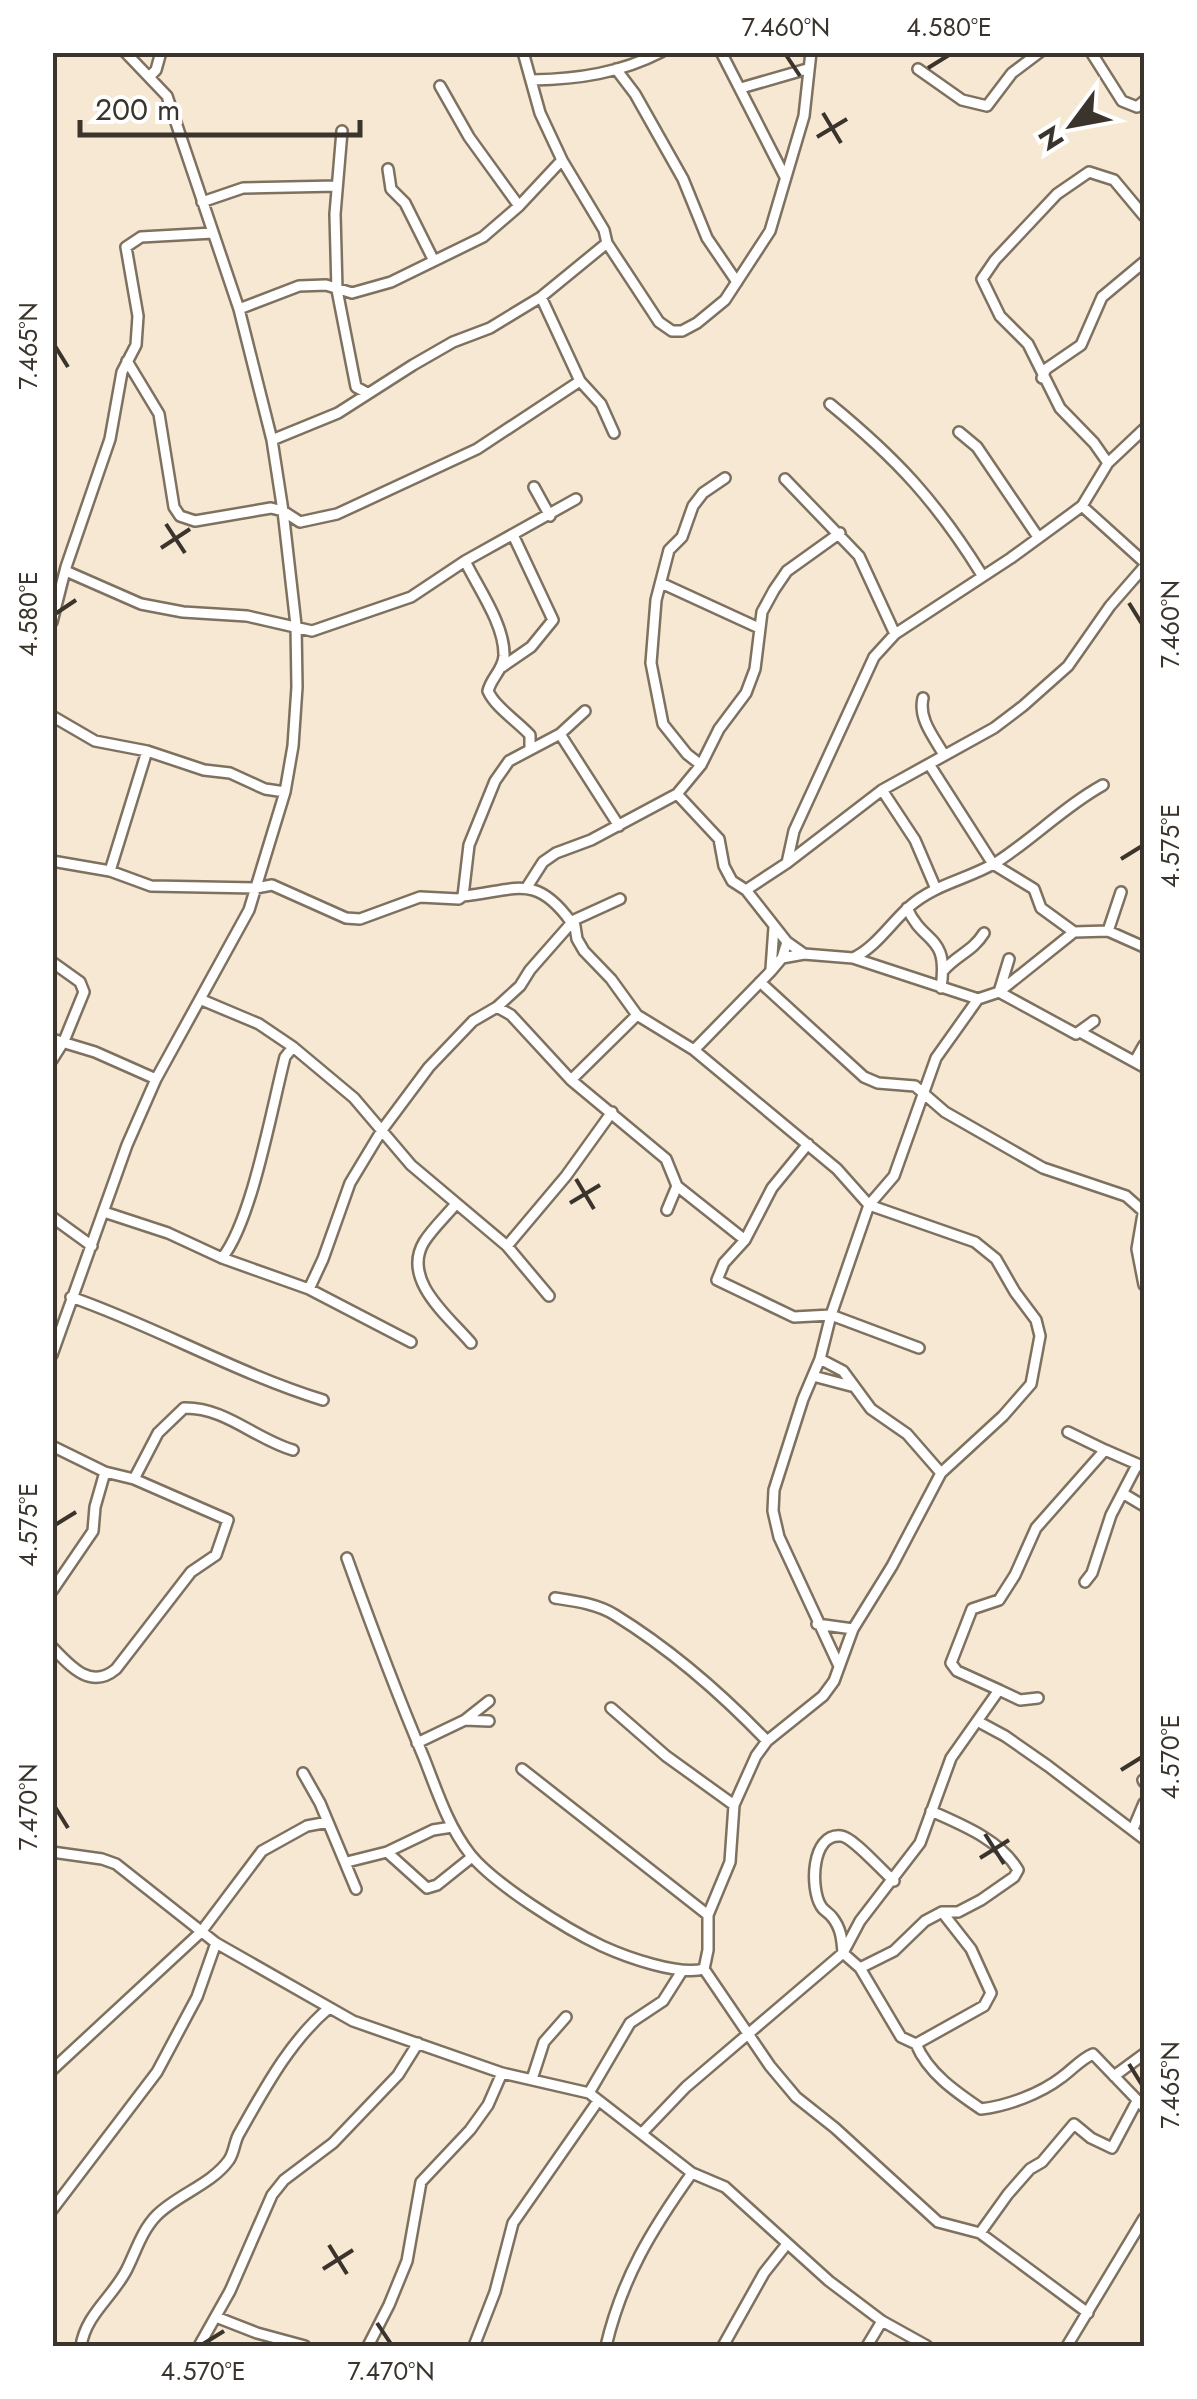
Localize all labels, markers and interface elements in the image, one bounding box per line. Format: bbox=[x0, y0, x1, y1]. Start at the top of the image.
text: 7.460°N bbox=[742, 9, 830, 45]
text: 4.580°E bbox=[906, 9, 992, 45]
scale bar bbox=[80, 75, 360, 137]
north arrow bbox=[1022, 75, 1122, 175]
text: 200 m bbox=[95, 88, 180, 131]
text: N bbox=[1028, 118, 1074, 158]
text: 7.465°N bbox=[10, 302, 46, 390]
text: 4.580°E bbox=[10, 571, 46, 657]
text: 7.460°N bbox=[1152, 580, 1188, 668]
text: 4.575°E bbox=[1152, 804, 1188, 888]
text: 4.575°E bbox=[10, 1483, 46, 1567]
text: 4.570°E bbox=[1152, 1714, 1188, 1800]
text: 7.470°N bbox=[10, 1763, 46, 1851]
text: 7.465°N bbox=[1152, 2041, 1188, 2129]
text: 4.570°E bbox=[160, 2353, 246, 2389]
text: 7.470°N bbox=[347, 2353, 435, 2389]

